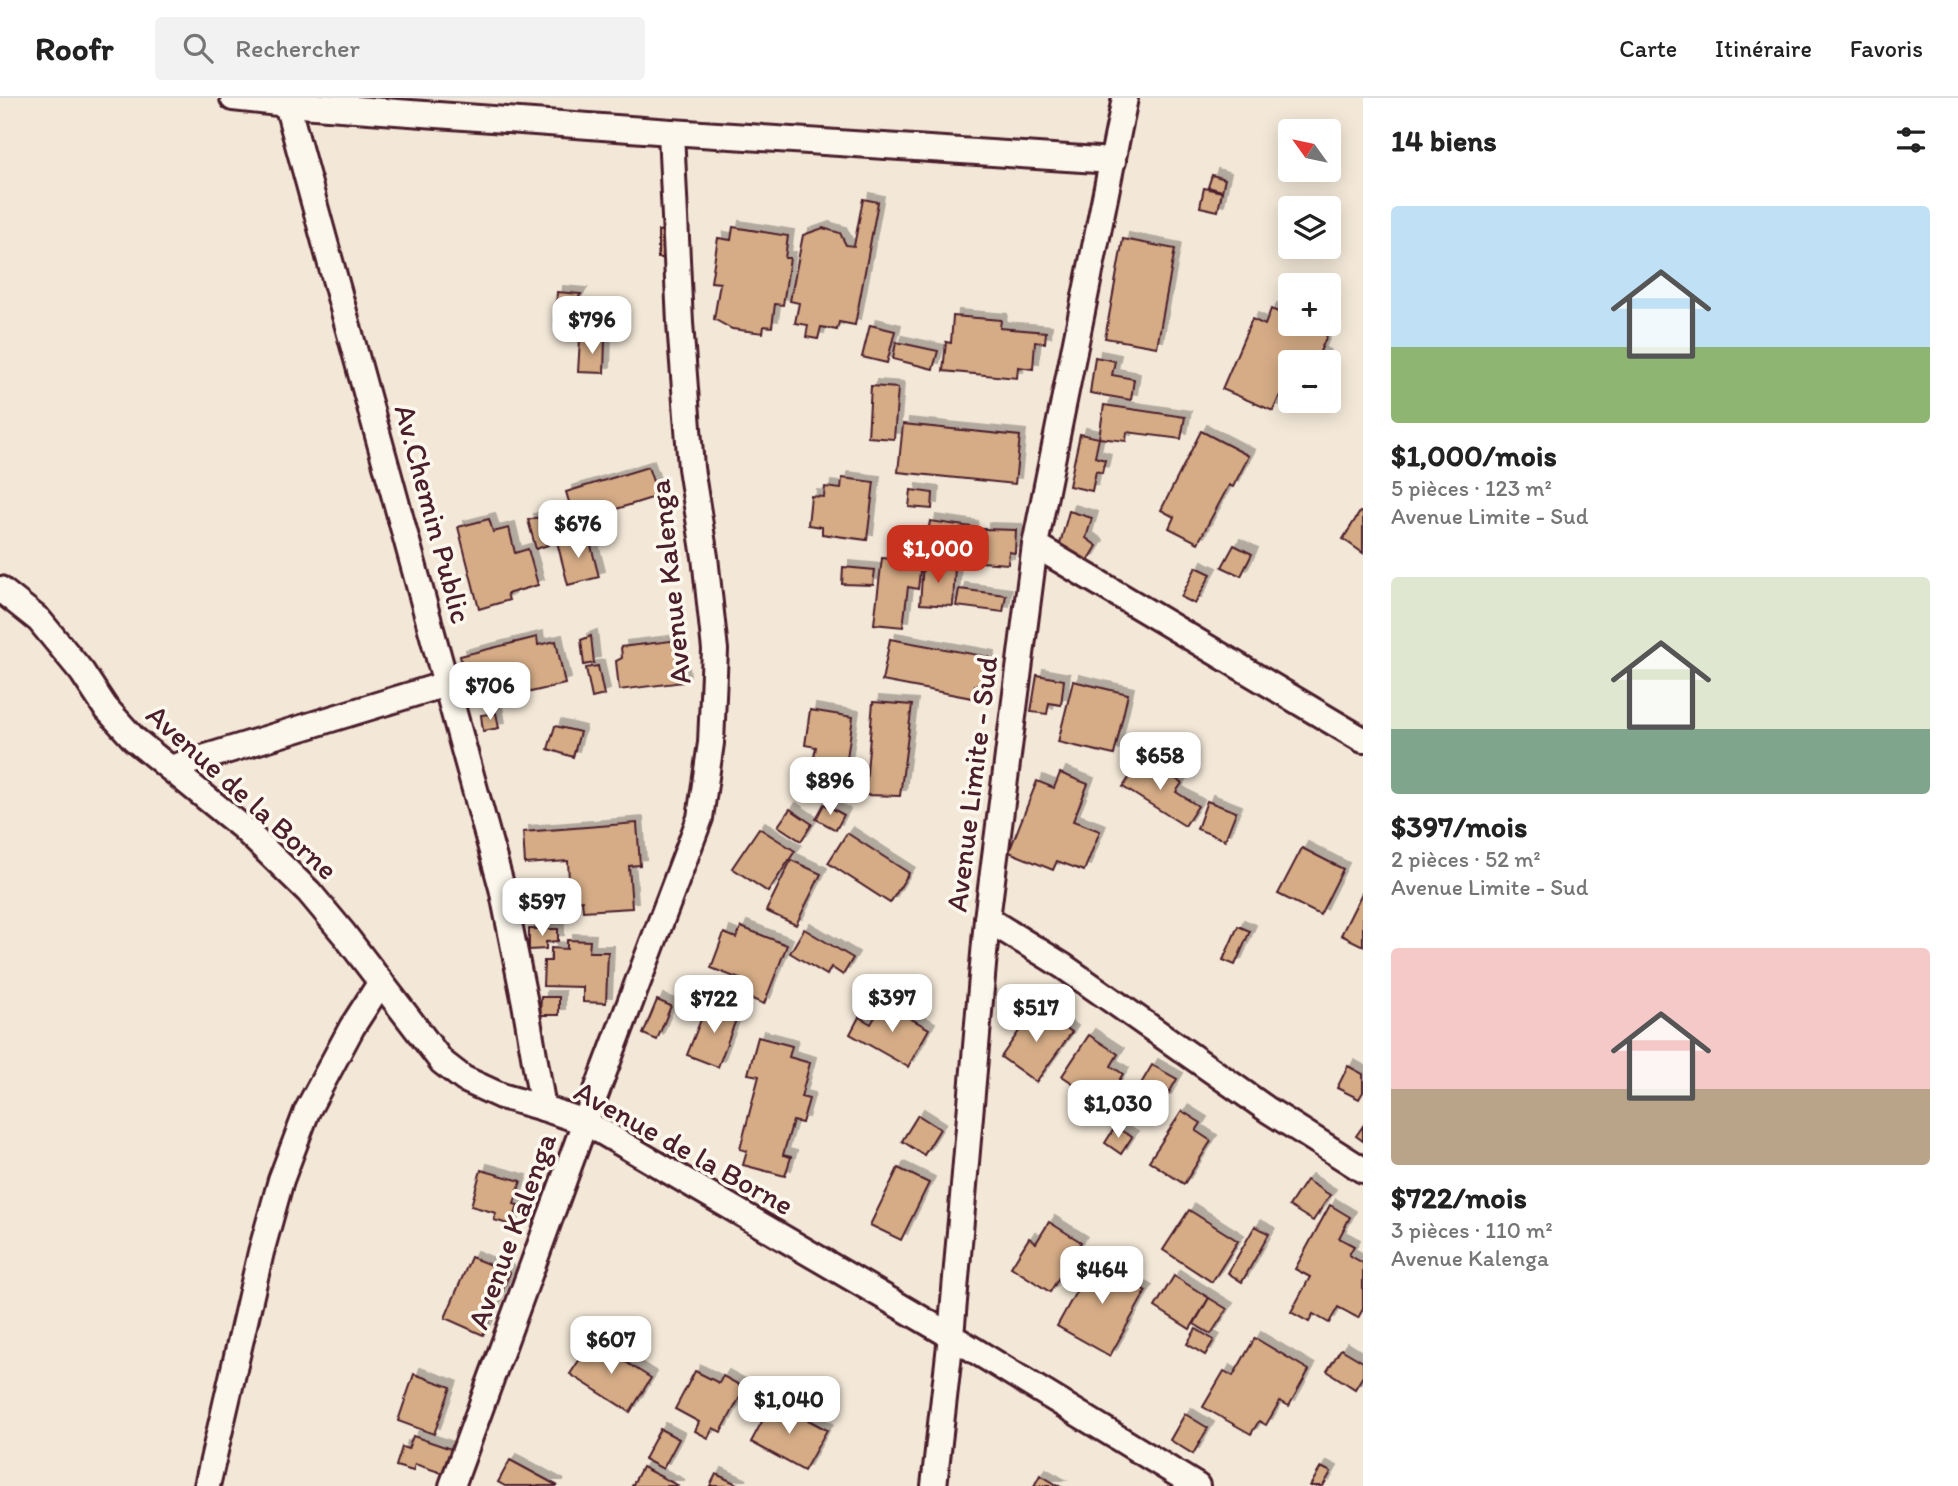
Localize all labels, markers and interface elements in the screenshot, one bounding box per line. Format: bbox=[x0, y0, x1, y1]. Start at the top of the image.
search box bbox=[155, 17, 645, 80]
text: Roofr bbox=[35, 29, 113, 68]
icon: search bbox=[179, 29, 217, 67]
text: Rechercher bbox=[235, 32, 360, 64]
text: Carte bbox=[1619, 34, 1677, 63]
text: Itinéraire bbox=[1715, 34, 1812, 63]
text: Favoris bbox=[1850, 34, 1923, 63]
north arrow bbox=[1278, 119, 1340, 182]
map controls bbox=[1278, 119, 1341, 413]
icon: filters bbox=[1892, 121, 1930, 159]
text: 14 biens bbox=[1391, 122, 1497, 159]
button: layers bbox=[1278, 196, 1341, 259]
icon: home bbox=[1598, 251, 1724, 377]
button: + bbox=[1278, 273, 1341, 336]
pin: $796 bbox=[551, 296, 633, 356]
text: $796 bbox=[568, 305, 616, 333]
button: − bbox=[1278, 350, 1341, 413]
street label: Av.Chemin Public bbox=[386, 400, 481, 627]
text: $1,000/mois bbox=[1391, 437, 1557, 474]
text: 5 pièces · 123 m² bbox=[1391, 474, 1552, 502]
street label: Avenue Kalenga bbox=[640, 477, 699, 686]
pin: $676 bbox=[537, 500, 619, 560]
text: Avenue Limite - Sud bbox=[1391, 502, 1589, 530]
text: $676 bbox=[554, 509, 602, 537]
pin: $1,000 bbox=[881, 526, 995, 585]
text: $1,000 bbox=[903, 534, 973, 562]
icon: home bbox=[1598, 622, 1724, 748]
street label: Avenue Limite - Sud bbox=[937, 653, 1006, 914]
pin: $706 bbox=[449, 662, 531, 722]
text: $706 bbox=[465, 671, 515, 699]
street label: Avenue de la Borne bbox=[139, 696, 346, 887]
pin: $658 bbox=[1119, 732, 1201, 792]
text: $658 bbox=[1136, 741, 1184, 769]
pin: $896 bbox=[789, 758, 871, 817]
text: $896 bbox=[806, 766, 854, 794]
text: $397/mois bbox=[1391, 808, 1527, 845]
text: 2 pièces · 52 m² bbox=[1391, 845, 1541, 873]
text: Avenue Limite - Sud bbox=[1391, 873, 1589, 901]
pin: $597 bbox=[501, 878, 583, 938]
text: $597 bbox=[518, 887, 566, 915]
pin: $397 bbox=[851, 974, 933, 1034]
pin: $722 bbox=[673, 976, 755, 1035]
text: $397 bbox=[868, 983, 916, 1011]
text: $722 bbox=[690, 984, 738, 1012]
pin: $517 bbox=[995, 984, 1077, 1044]
text: $517 bbox=[1013, 993, 1059, 1021]
icon: home bbox=[1598, 993, 1724, 1119]
street label: Avenue de la Borne bbox=[568, 1072, 800, 1223]
pin: $1,030 bbox=[1061, 1080, 1175, 1140]
text: $1,030 bbox=[1084, 1089, 1152, 1117]
street label: Avenue Kalenga bbox=[459, 1127, 564, 1334]
text: $722/mois bbox=[1391, 1179, 1527, 1216]
text: 3 pièces · 110 m² bbox=[1391, 1216, 1553, 1244]
text: Avenue Kalenga bbox=[1391, 1244, 1549, 1272]
pin: $464 bbox=[1061, 1246, 1143, 1306]
text: $464 bbox=[1076, 1255, 1128, 1283]
pin: $607 bbox=[570, 1316, 652, 1376]
text: $607 bbox=[586, 1325, 636, 1353]
pin: $1,040 bbox=[732, 1376, 846, 1436]
text: $1,040 bbox=[754, 1385, 824, 1413]

